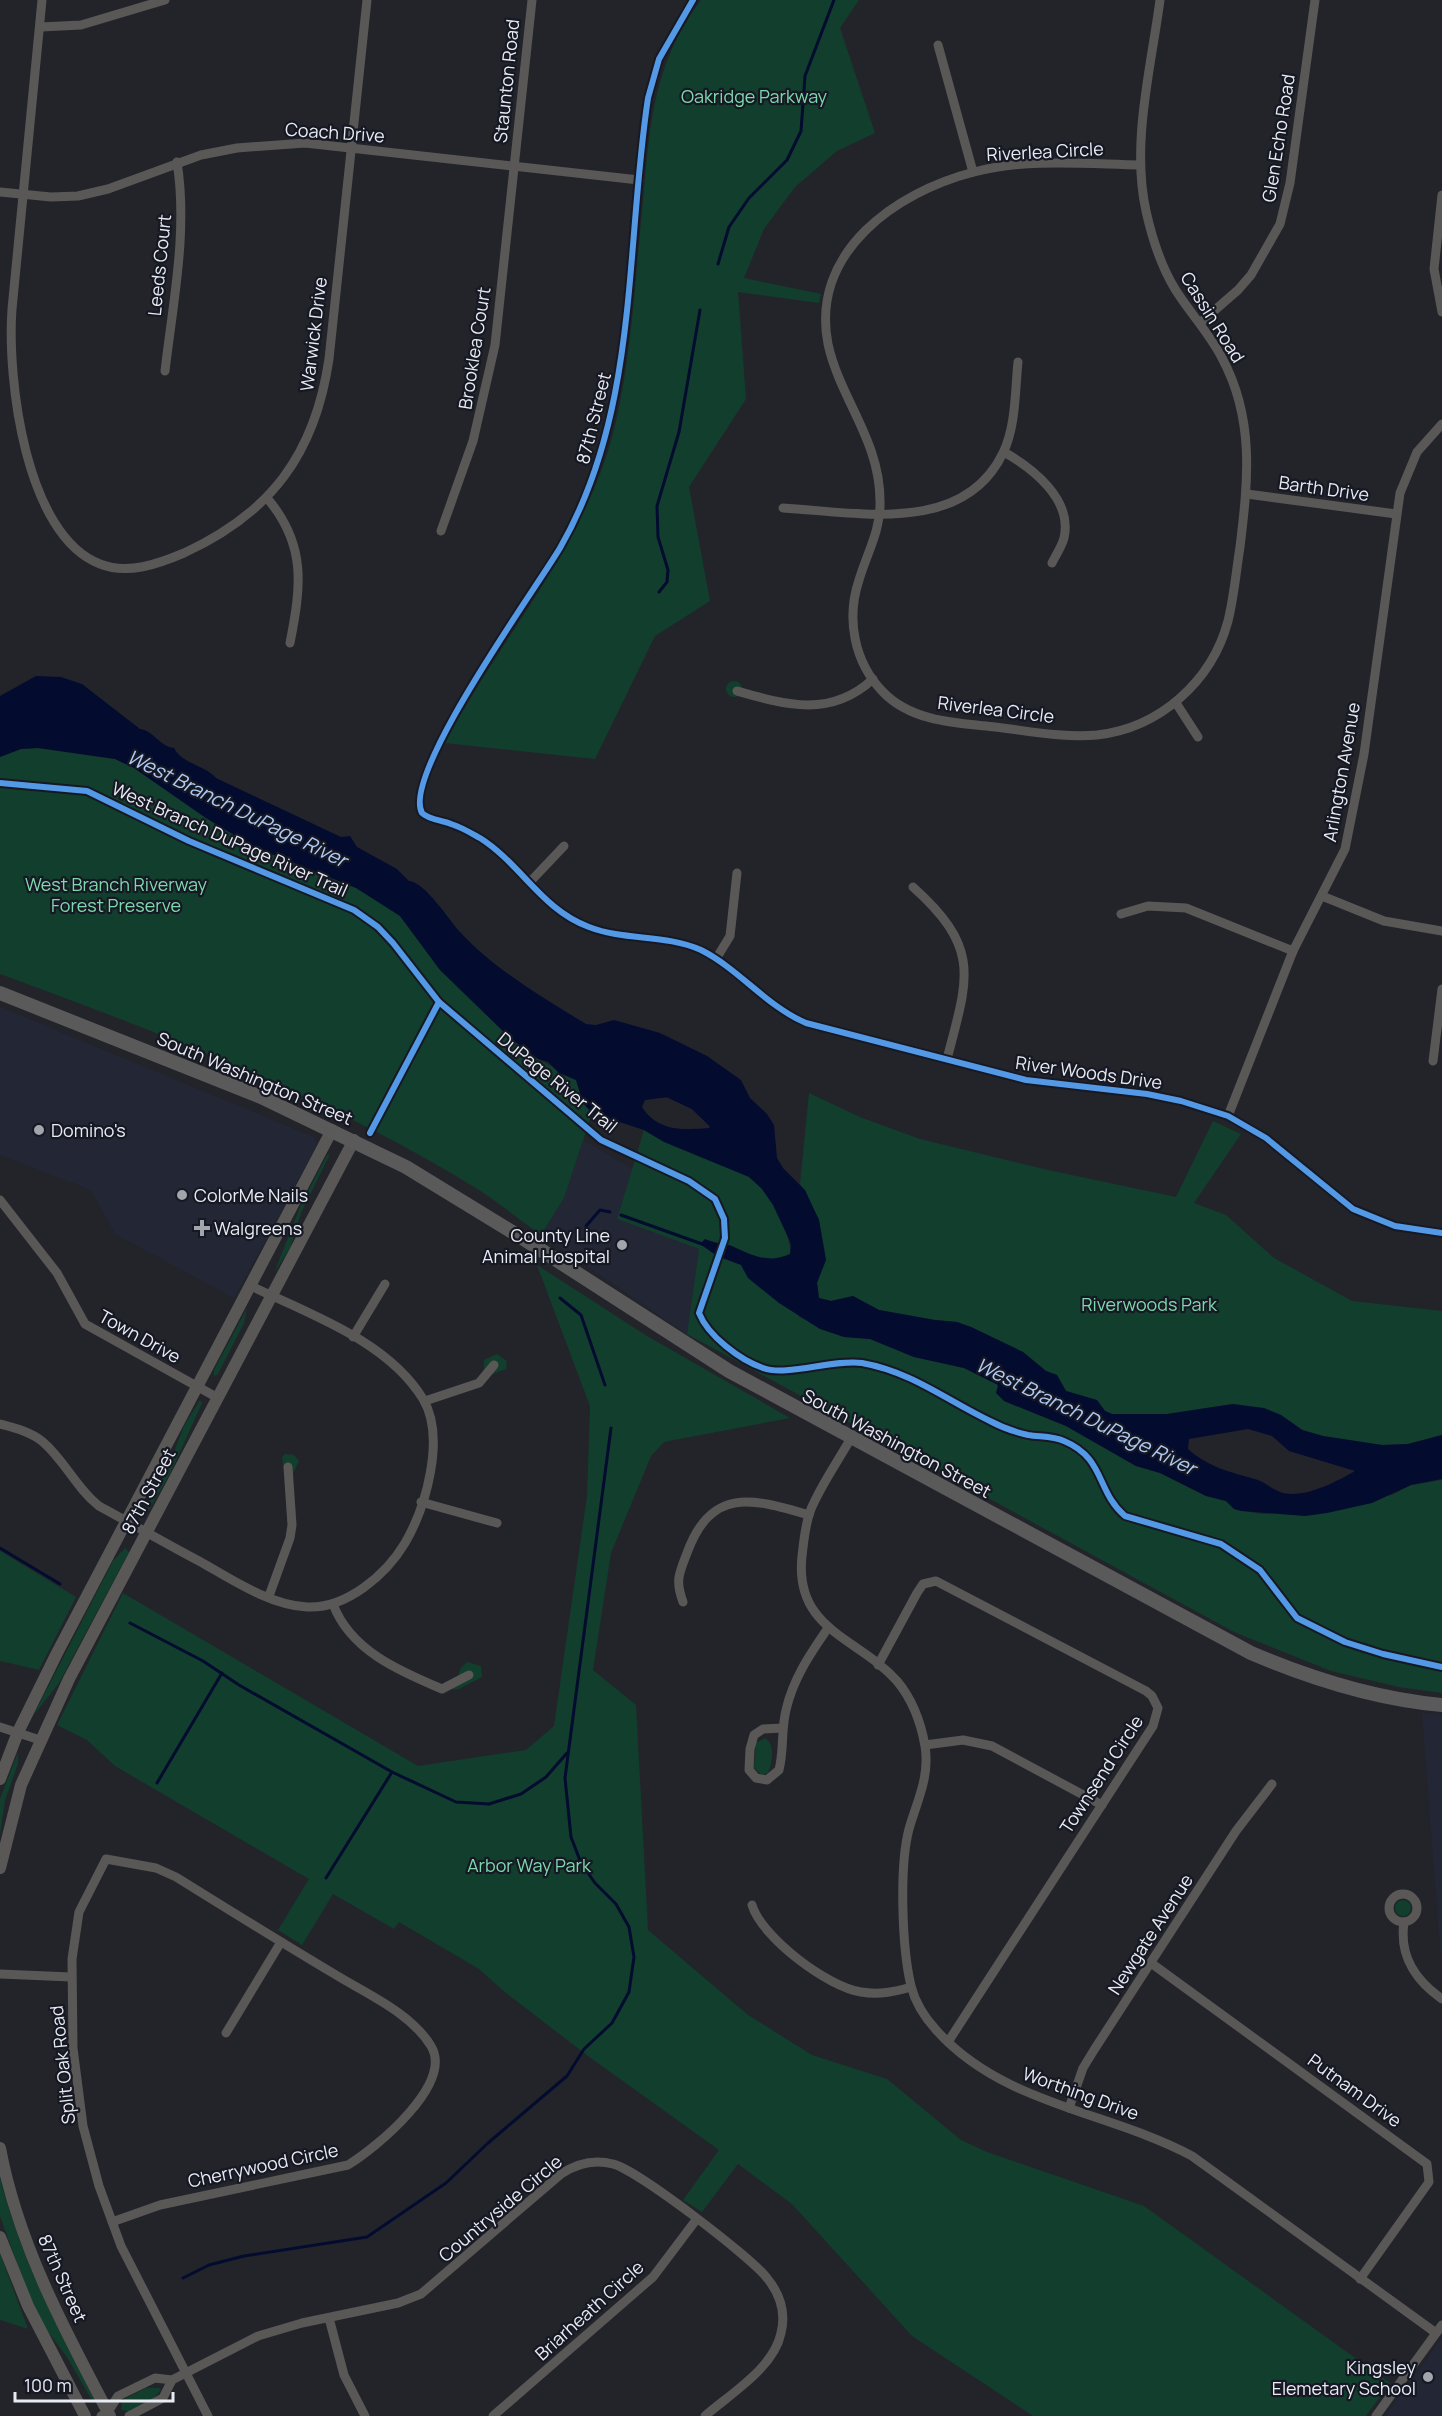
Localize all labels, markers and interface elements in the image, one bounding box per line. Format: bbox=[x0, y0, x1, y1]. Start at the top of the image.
street label: Staunton Road bbox=[488, 18, 524, 144]
street label: Glen Echo Road bbox=[1256, 72, 1300, 204]
park label: Oakridge Parkway bbox=[681, 84, 828, 108]
street label: Coach Drive bbox=[284, 117, 386, 147]
street label: Riverlea Circle bbox=[986, 136, 1104, 166]
street label: Leeds Court bbox=[142, 213, 176, 317]
street label: Cassin Road bbox=[1176, 267, 1250, 367]
street label: Warwick Drive bbox=[294, 275, 332, 393]
street label: Brooklea Court bbox=[452, 285, 496, 411]
street label: 87th Street bbox=[570, 370, 616, 466]
street label: Barth Drive bbox=[1277, 470, 1371, 506]
street label: Riverlea Circle bbox=[936, 690, 1056, 728]
street label: Arlington Avenue bbox=[1317, 700, 1365, 844]
water label: West Branch DuPage River bbox=[122, 743, 354, 874]
street label: West Branch DuPage River Trail bbox=[108, 776, 352, 902]
park label: West Branch Riverway Forest Preserve bbox=[25, 872, 208, 917]
street label: South Washington Street bbox=[154, 1026, 356, 1130]
street label: DuPage River Trail bbox=[493, 1026, 623, 1138]
street label: River Woods Drive bbox=[1014, 1050, 1164, 1094]
place label: Domino's bbox=[51, 1118, 126, 1142]
marker: Domino's bbox=[32, 1123, 46, 1137]
place label: ColorMe Nails bbox=[194, 1183, 308, 1207]
marker: ColorMe Nails bbox=[175, 1188, 189, 1202]
place label: Walgreens bbox=[214, 1216, 302, 1240]
marker: Walgreens bbox=[195, 1221, 209, 1235]
place label: County Line Animal Hospital bbox=[482, 1223, 610, 1268]
marker: County Line Animal Hospital bbox=[615, 1238, 629, 1252]
park label: Riverwoods Park bbox=[1081, 1292, 1218, 1316]
street label: Town Drive bbox=[95, 1304, 185, 1368]
water label: West Branch DuPage River bbox=[971, 1351, 1203, 1482]
street label: South Washington Street bbox=[799, 1383, 995, 1503]
street label: 87th Street bbox=[115, 1444, 181, 1538]
street label: Townsend Circle bbox=[1054, 1710, 1148, 1838]
park label: Arbor Way Park bbox=[467, 1853, 592, 1877]
street label: Newgate Avenue bbox=[1102, 1869, 1198, 1999]
street label: Split Oak Road bbox=[44, 2004, 80, 2126]
street label: Putnam Drive bbox=[1303, 2048, 1407, 2132]
street label: Worthing Drive bbox=[1020, 2061, 1142, 2125]
street label: Cherrywood Circle bbox=[186, 2137, 340, 2193]
street label: Countryside Circle bbox=[433, 2149, 567, 2267]
street label: 87th Street bbox=[33, 2230, 93, 2326]
street label: Briarheath Circle bbox=[529, 2255, 649, 2365]
place label: Kingsley Elemetary School bbox=[1272, 2355, 1416, 2400]
scale bar bbox=[15, 2365, 172, 2403]
marker: Kingsley Elemetary School bbox=[1421, 2370, 1435, 2384]
text: 100 m bbox=[24, 2373, 72, 2397]

